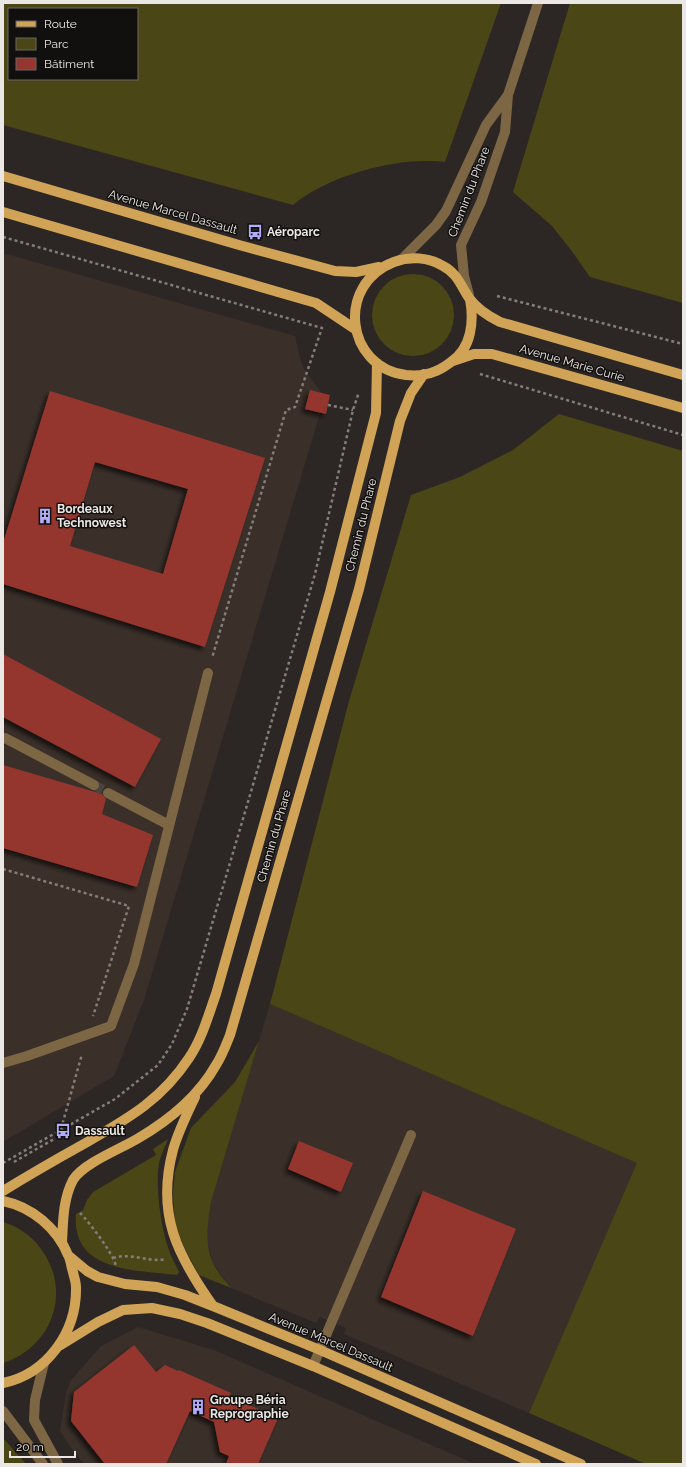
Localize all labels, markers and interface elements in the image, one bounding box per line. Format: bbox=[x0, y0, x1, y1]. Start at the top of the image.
legend bbox=[8, 8, 138, 80]
text: Route bbox=[44, 17, 77, 31]
text: Parc bbox=[44, 37, 69, 51]
text: Bâtiment bbox=[44, 57, 94, 71]
street label: Chemin du Phare bbox=[445, 145, 493, 239]
street label: Avenue Marcel Dassault bbox=[107, 187, 239, 237]
bus stop icon: Aéroparc bbox=[246, 223, 264, 241]
place label: Aéroparc bbox=[267, 225, 320, 239]
street label: Avenue Marie Curie bbox=[518, 341, 626, 385]
street label: Chemin du Phare bbox=[343, 477, 379, 573]
place label: Bordeaux Technowest bbox=[57, 502, 127, 530]
building icon: Bordeaux Technowest bbox=[36, 507, 54, 525]
street label: Chemin du Phare bbox=[254, 788, 294, 884]
bus stop icon: Dassault bbox=[54, 1122, 72, 1140]
place label: Dassault bbox=[75, 1124, 125, 1138]
street label: Avenue Marcel Dassault bbox=[267, 1310, 395, 1374]
place label: Groupe Béria Reprographie bbox=[210, 1393, 289, 1421]
building icon: Groupe Béria Reprographie bbox=[189, 1398, 207, 1416]
scale bar bbox=[10, 1433, 75, 1459]
text: 20 m bbox=[16, 1440, 44, 1454]

